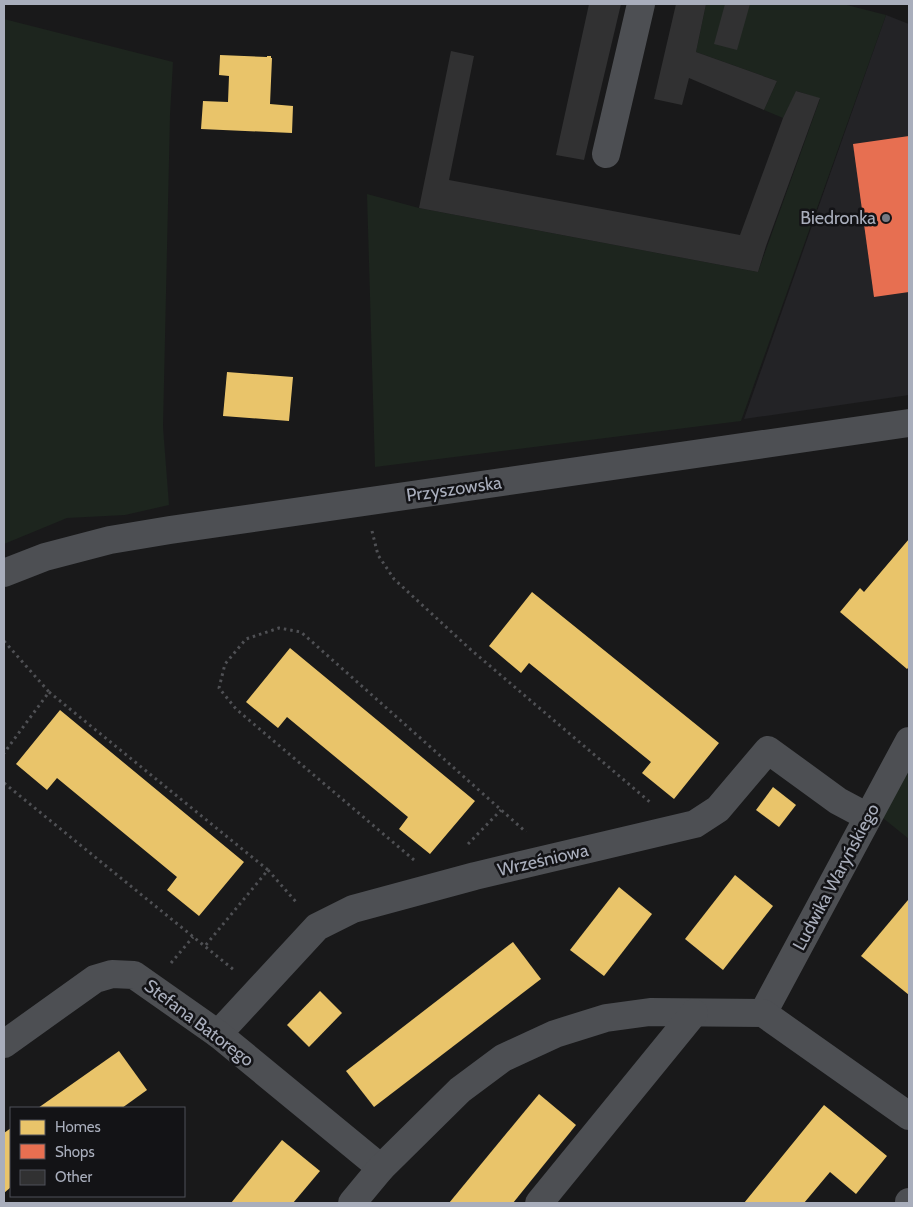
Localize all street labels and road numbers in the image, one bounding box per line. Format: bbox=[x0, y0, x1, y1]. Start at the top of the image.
street label: Przyszowska bbox=[405, 471, 503, 507]
street label: Ludwika Waryńskiego bbox=[788, 800, 884, 954]
street label: Wrześniowa bbox=[496, 839, 591, 881]
street label: Stefana Batorego bbox=[140, 975, 258, 1071]

